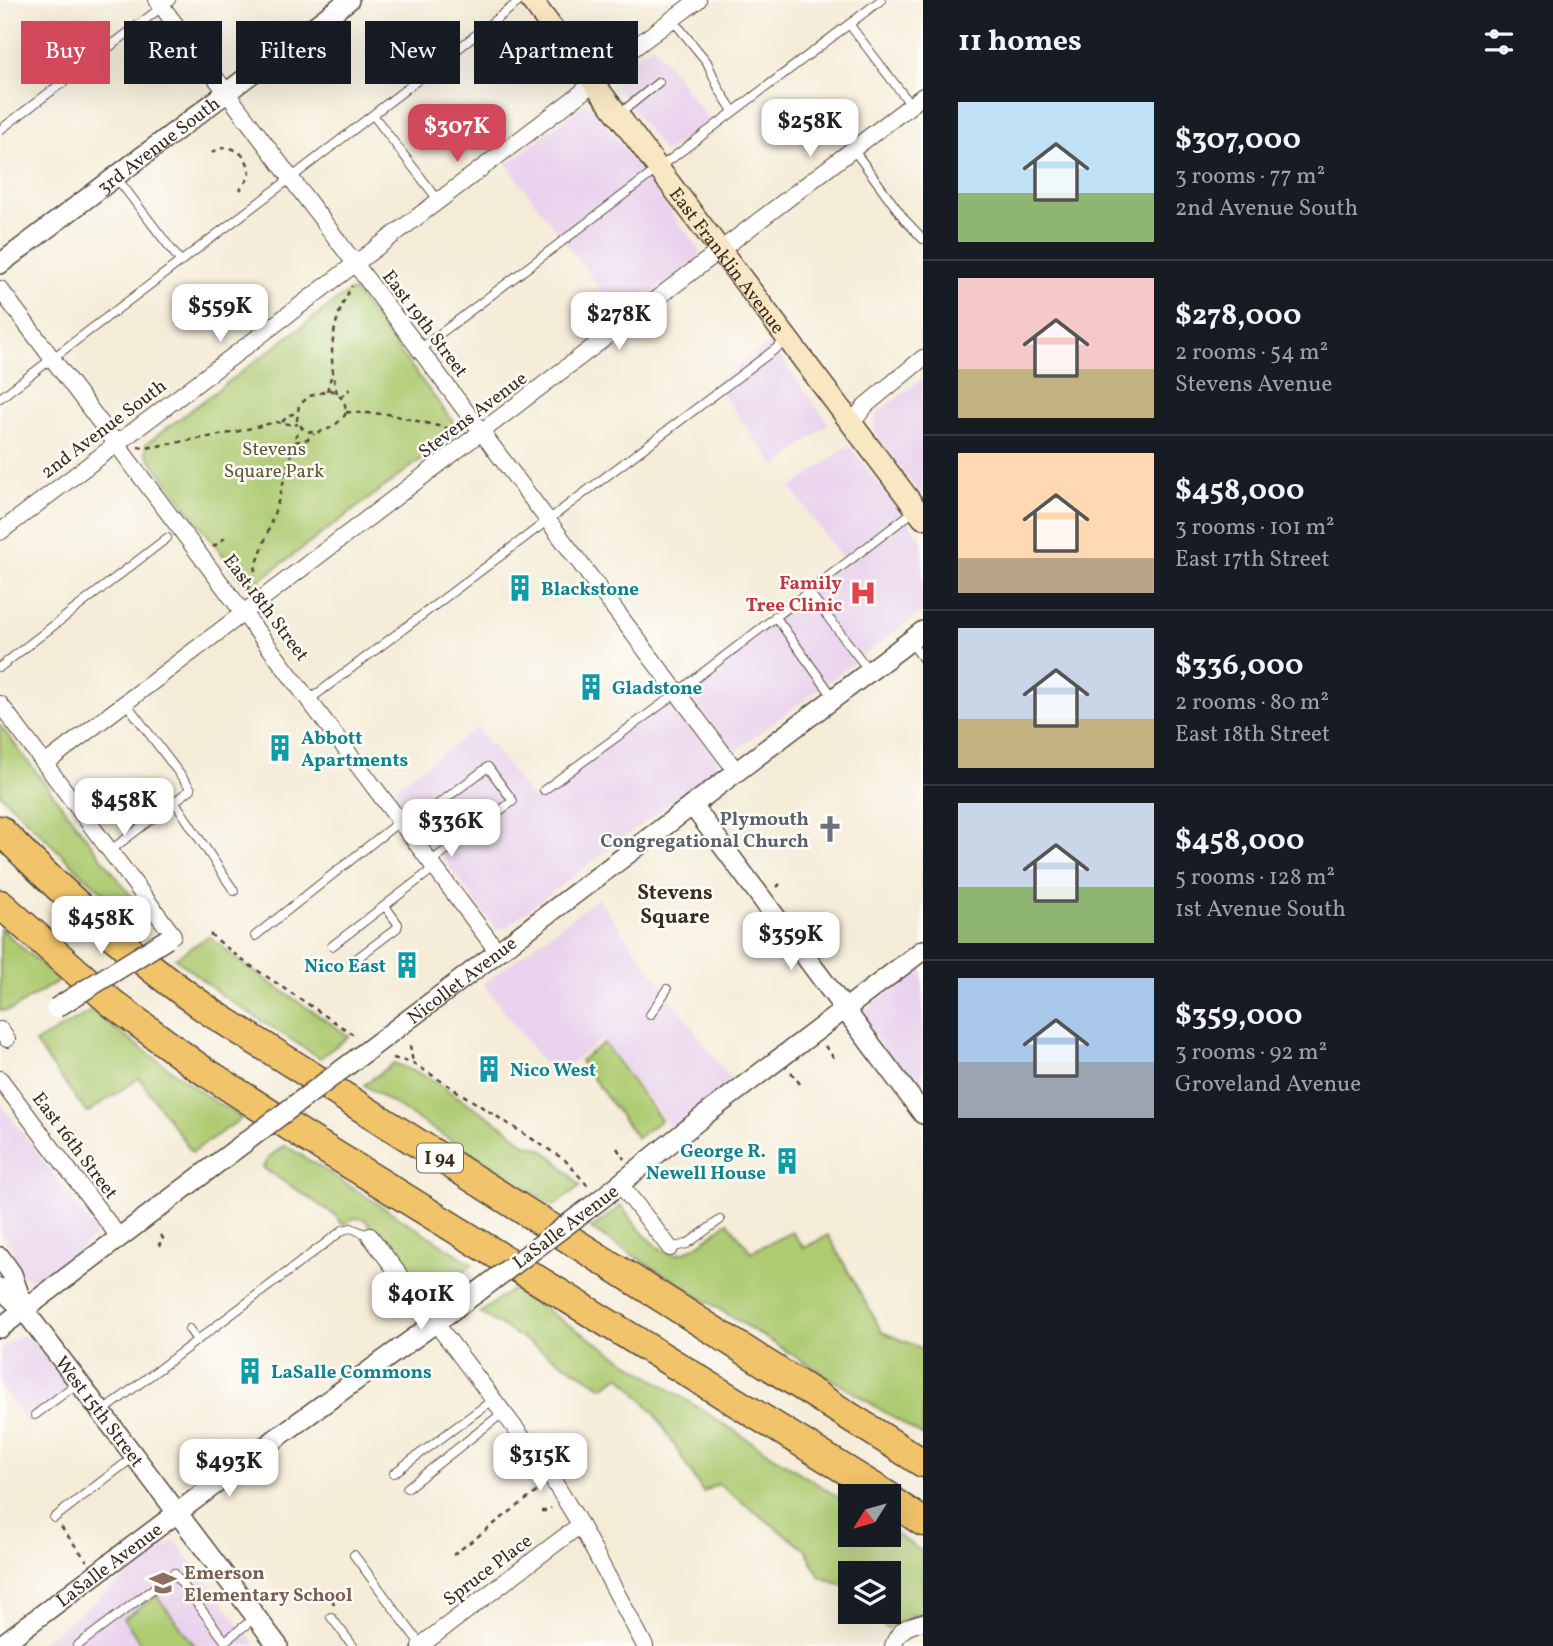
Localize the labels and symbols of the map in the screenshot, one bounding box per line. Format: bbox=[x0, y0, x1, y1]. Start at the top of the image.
street label: 3rd Avenue South bbox=[92, 91, 226, 201]
pin: $258K bbox=[761, 100, 859, 159]
pin: $307K bbox=[408, 104, 506, 164]
street label: East Franklin Avenue bbox=[662, 183, 790, 340]
street label: East 19th Street bbox=[375, 265, 474, 384]
pin: $559K bbox=[171, 284, 269, 344]
pin: $278K bbox=[570, 292, 668, 352]
street label: Stevens Avenue bbox=[413, 366, 533, 465]
street label: 2nd Avenue South bbox=[36, 374, 172, 486]
park label: Stevens Square Park bbox=[224, 437, 324, 485]
street label: East 18th Street bbox=[216, 549, 315, 667]
place label: Family Tree Clinic bbox=[745, 571, 842, 619]
building icon: Blackstone bbox=[505, 573, 535, 603]
place label: Blackstone bbox=[541, 577, 639, 603]
hospital icon: Family Tree Clinic bbox=[848, 578, 878, 608]
building icon: Gladstone bbox=[576, 672, 606, 702]
place label: Gladstone bbox=[612, 676, 703, 702]
place label: Abbott Apartments bbox=[301, 726, 409, 774]
building icon: Abbott Apartments bbox=[265, 733, 295, 763]
pin: $458K bbox=[75, 778, 173, 838]
pin: $336K bbox=[402, 800, 500, 859]
place label: Plymouth Congregational Church bbox=[600, 807, 809, 855]
church icon: Plymouth Congregational Church bbox=[815, 814, 845, 844]
district label: Stevens Square bbox=[637, 879, 713, 932]
pin: $458K bbox=[52, 897, 150, 956]
pin: $359K bbox=[742, 912, 840, 972]
street label: Nicollet Avenue bbox=[402, 931, 523, 1031]
building icon: Nico East bbox=[392, 950, 422, 980]
place label: Nico East bbox=[304, 954, 386, 980]
building icon: Nico West bbox=[474, 1054, 504, 1084]
place label: Nico West bbox=[510, 1058, 596, 1084]
street label: East 16th Street bbox=[25, 1087, 124, 1205]
place label: George R. Newell House bbox=[646, 1139, 766, 1187]
road number: I 94 bbox=[417, 1143, 463, 1172]
building icon: George R. Newell House bbox=[772, 1146, 802, 1176]
street label: LaSalle Avenue bbox=[508, 1179, 624, 1276]
pin: $401K bbox=[372, 1272, 470, 1332]
street label: West 15th Street bbox=[48, 1351, 149, 1473]
building icon: LaSalle Commons bbox=[235, 1356, 265, 1386]
place label: LaSalle Commons bbox=[271, 1360, 432, 1386]
pin: $315K bbox=[491, 1434, 589, 1493]
pin: $493K bbox=[180, 1440, 278, 1499]
north arrow bbox=[838, 1484, 901, 1547]
street label: LaSalle Avenue bbox=[52, 1517, 168, 1614]
street label: Spruce Place bbox=[438, 1529, 538, 1613]
place label: Emerson Elementary School bbox=[184, 1561, 352, 1609]
school or university icon: Emerson Elementary School bbox=[148, 1568, 178, 1598]

